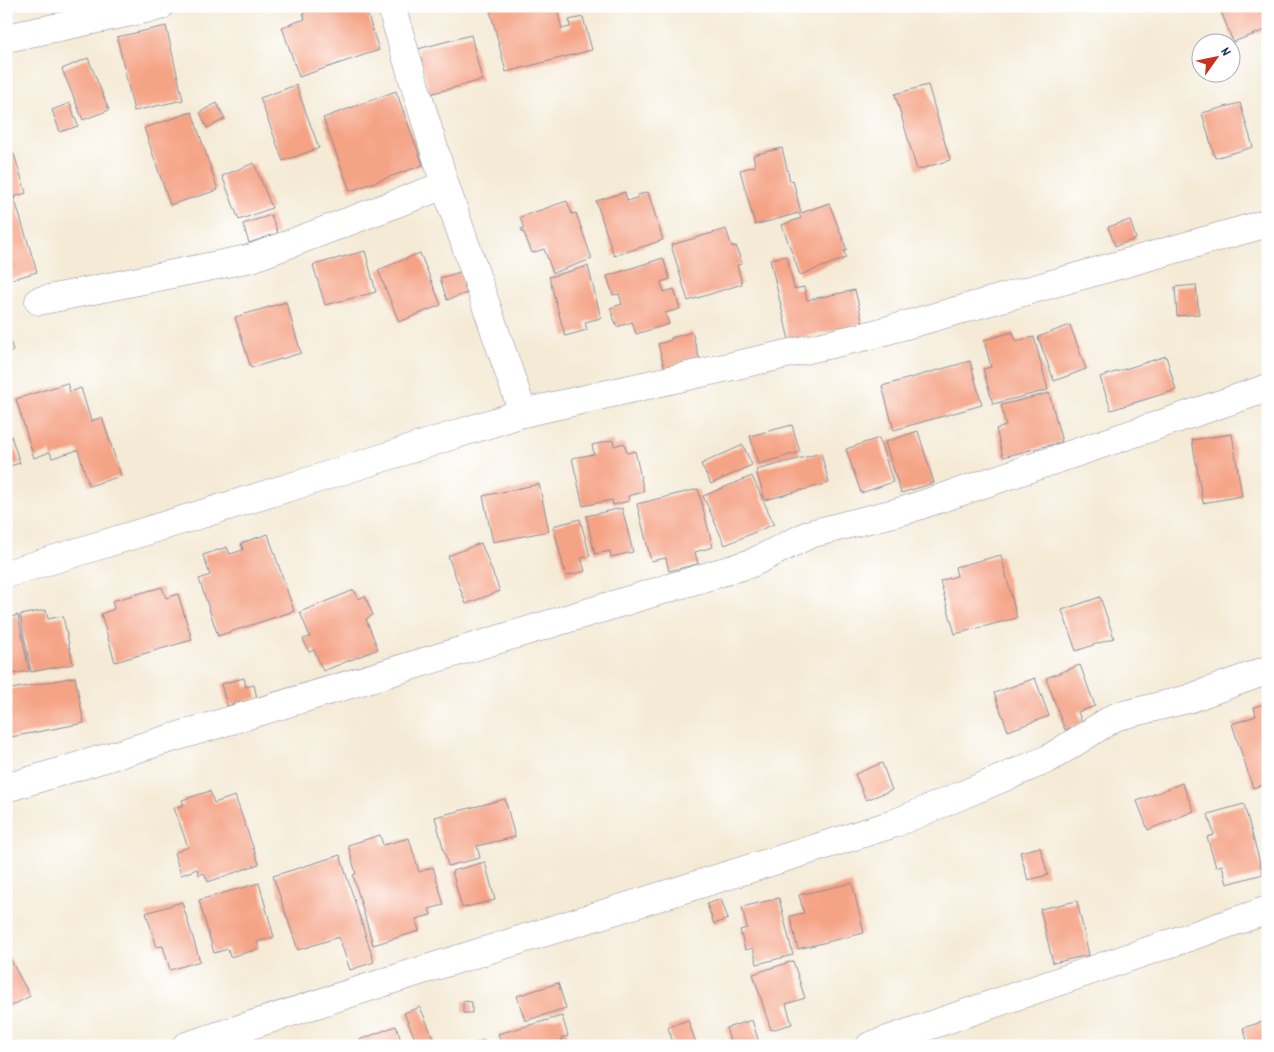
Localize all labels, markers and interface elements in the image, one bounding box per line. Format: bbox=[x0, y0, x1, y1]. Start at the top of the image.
north arrow bbox=[1192, 32, 1242, 82]
text: N bbox=[1215, 44, 1236, 60]

